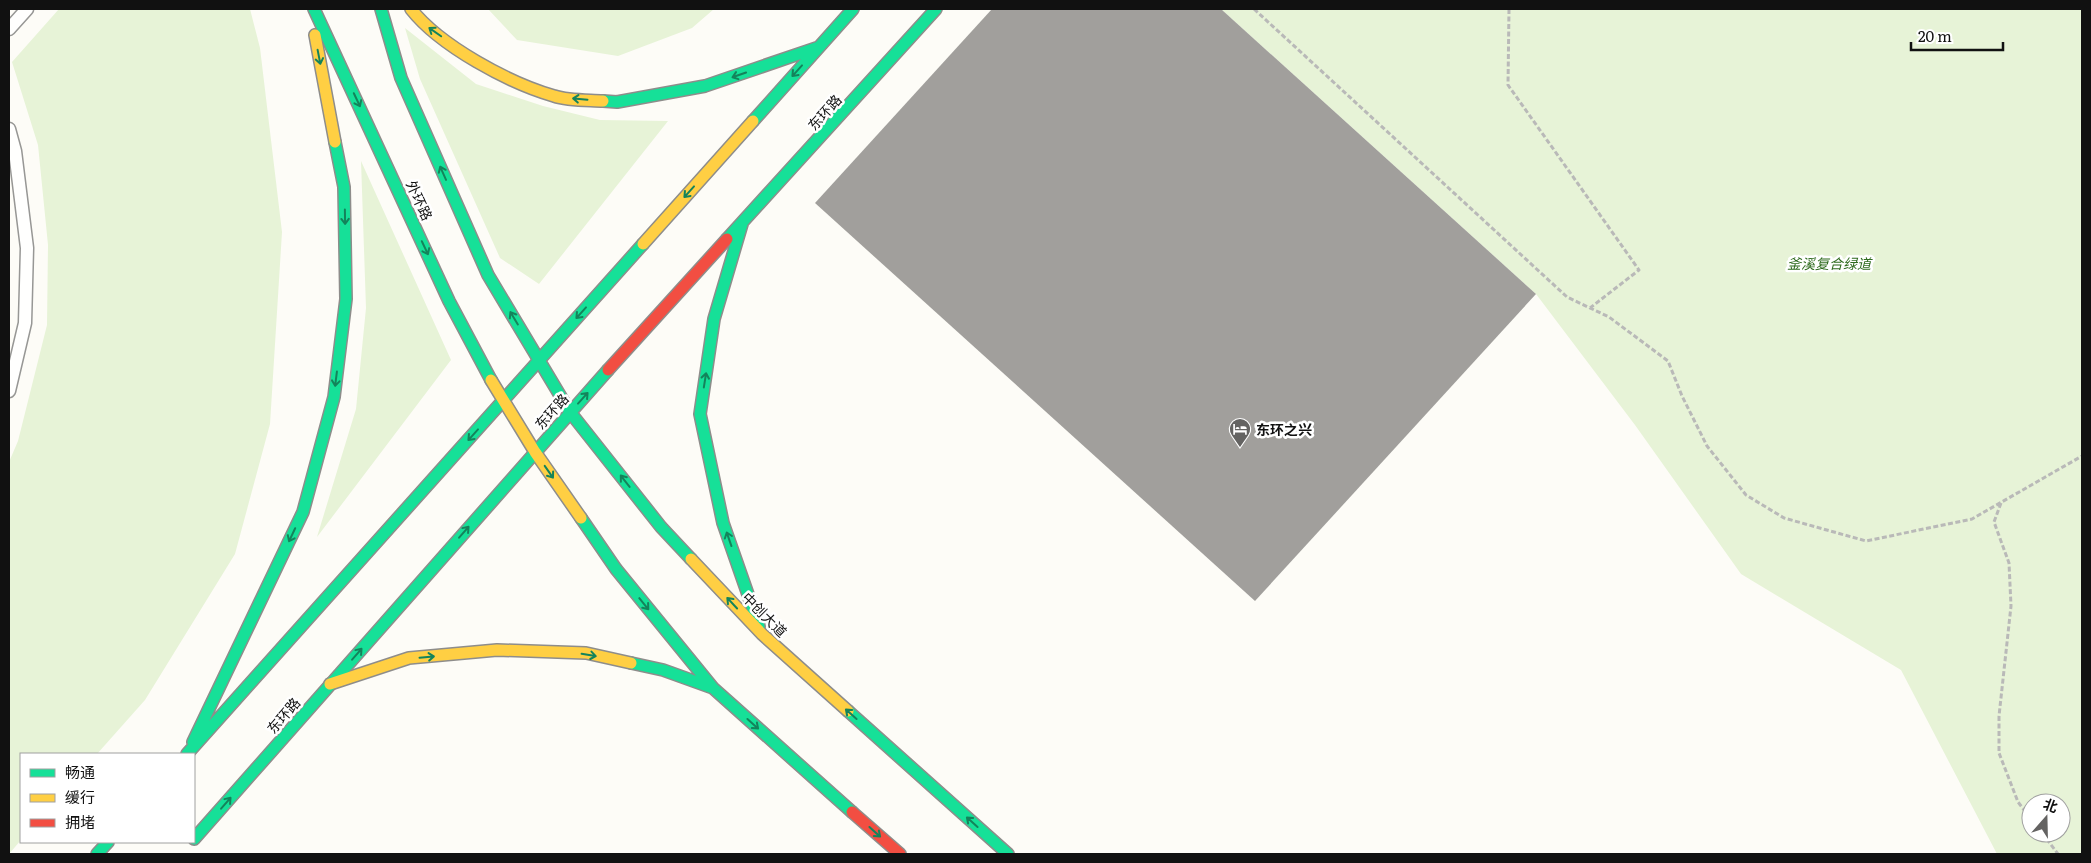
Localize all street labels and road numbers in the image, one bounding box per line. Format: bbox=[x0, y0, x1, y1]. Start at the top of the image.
street label: 东环路 bbox=[803, 90, 845, 134]
street label: 外环路 bbox=[402, 177, 438, 223]
street label: 东环路 bbox=[530, 389, 572, 433]
street label: 中创大道 bbox=[738, 587, 792, 641]
street label: 东环路 bbox=[262, 693, 304, 737]

